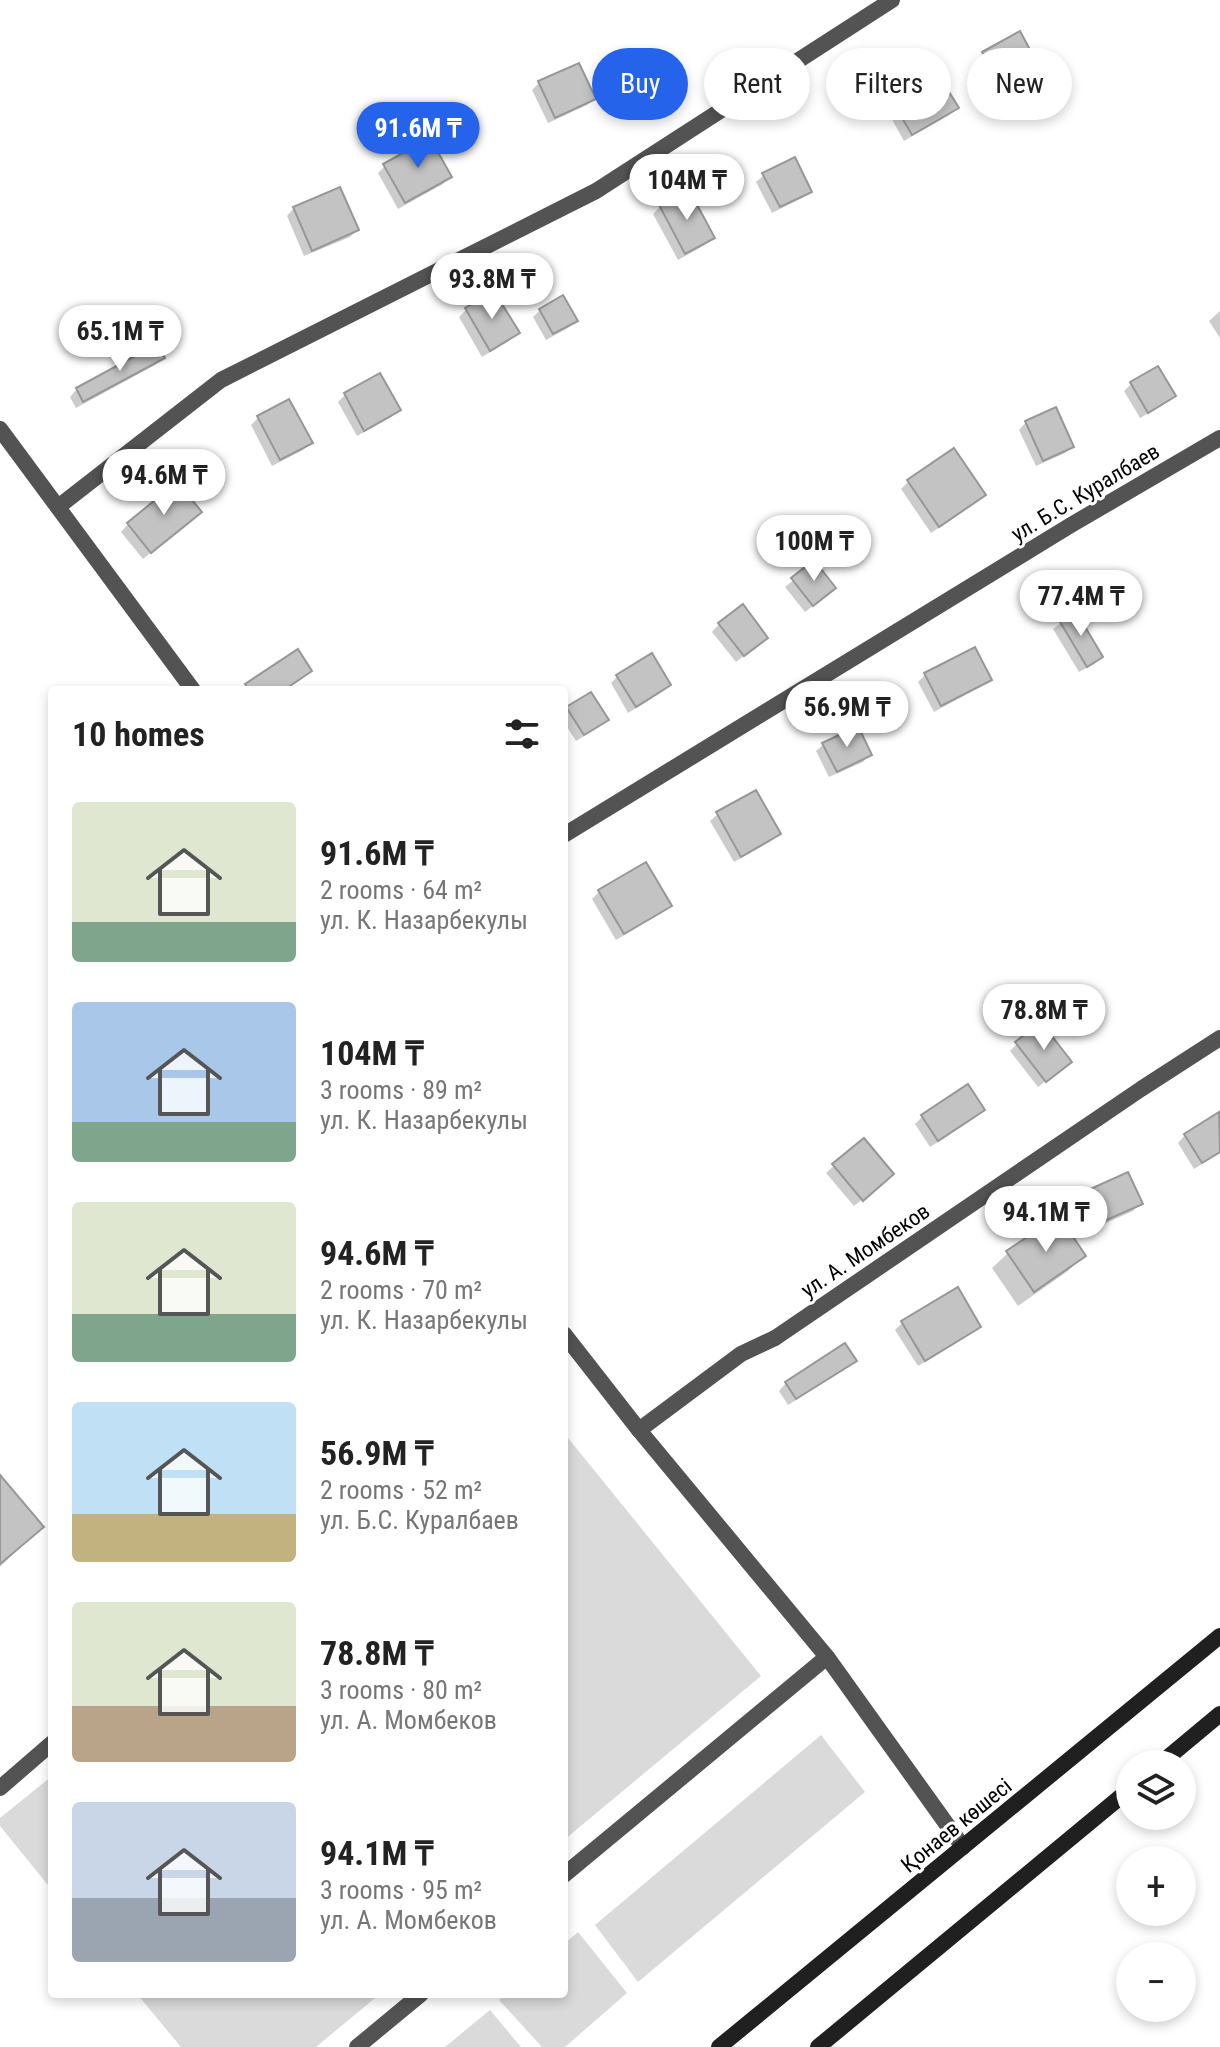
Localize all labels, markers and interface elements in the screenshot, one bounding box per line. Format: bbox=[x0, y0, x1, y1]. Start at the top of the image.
chip: Buy bbox=[592, 48, 688, 120]
chip: Rent bbox=[704, 48, 810, 120]
chip: Filters bbox=[826, 48, 951, 120]
chip: New bbox=[967, 48, 1072, 120]
pin: 91.6M ₸ bbox=[344, 102, 492, 170]
text: 91.6M ₸ bbox=[375, 113, 461, 143]
pin: 104M ₸ bbox=[622, 154, 752, 222]
text: 104M ₸ bbox=[647, 165, 727, 195]
pin: 93.8M ₸ bbox=[418, 253, 566, 321]
text: 93.8M ₸ bbox=[449, 264, 535, 294]
pin: 65.1M ₸ bbox=[46, 305, 194, 373]
text: 65.1M ₸ bbox=[77, 316, 163, 346]
street label: ул. Б.С. Куралбаев bbox=[1007, 438, 1164, 546]
pin: 94.6M ₸ bbox=[90, 449, 238, 517]
text: 94.6M ₸ bbox=[121, 460, 207, 490]
pin: 100M ₸ bbox=[749, 515, 879, 583]
text: 100M ₸ bbox=[774, 526, 854, 556]
pin: 77.4M ₸ bbox=[1007, 570, 1155, 638]
text: 77.4M ₸ bbox=[1038, 581, 1124, 611]
pin: 56.9M ₸ bbox=[773, 681, 921, 749]
text: 56.9M ₸ bbox=[804, 692, 890, 722]
icon: filters bbox=[500, 712, 544, 756]
text: 10 homes bbox=[72, 714, 205, 754]
text: 91.6M ₸ bbox=[320, 833, 434, 873]
icon: home bbox=[136, 834, 232, 930]
text: 2 rooms · 64 m² bbox=[320, 875, 482, 905]
text: ул. К. Назарбекулы bbox=[320, 905, 528, 935]
pin: 78.8M ₸ bbox=[970, 984, 1118, 1052]
text: 78.8M ₸ bbox=[1001, 995, 1087, 1025]
text: 104M ₸ bbox=[320, 1033, 424, 1073]
icon: home bbox=[136, 1034, 232, 1130]
text: 3 rooms · 89 m² bbox=[320, 1075, 482, 1105]
text: ул. К. Назарбекулы bbox=[320, 1105, 528, 1135]
pin: 94.1M ₸ bbox=[972, 1186, 1120, 1254]
text: 94.1M ₸ bbox=[1003, 1197, 1089, 1227]
street label: ул. А. Момбеков bbox=[796, 1198, 934, 1303]
text: 94.6M ₸ bbox=[320, 1233, 434, 1273]
icon: home bbox=[136, 1234, 232, 1330]
text: 2 rooms · 70 m² bbox=[320, 1275, 482, 1305]
text: ул. К. Назарбекулы bbox=[320, 1305, 528, 1335]
text: 56.9M ₸ bbox=[320, 1433, 434, 1473]
icon: home bbox=[136, 1434, 232, 1530]
text: 2 rooms · 52 m² bbox=[320, 1475, 482, 1505]
text: ул. Б.С. Куралбаев bbox=[320, 1505, 519, 1535]
text: 78.8M ₸ bbox=[320, 1633, 434, 1673]
icon: home bbox=[136, 1634, 232, 1730]
text: 3 rooms · 80 m² bbox=[320, 1675, 482, 1705]
text: ул. А. Момбеков bbox=[320, 1705, 497, 1735]
map controls bbox=[1116, 1750, 1196, 2022]
button: layers bbox=[1116, 1750, 1196, 1830]
street label: Қонаев көшесі bbox=[896, 1773, 1017, 1878]
text: 94.1M ₸ bbox=[320, 1833, 434, 1873]
icon: home bbox=[136, 1834, 232, 1930]
button: + bbox=[1116, 1846, 1196, 1926]
text: 3 rooms · 95 m² bbox=[320, 1875, 482, 1905]
text: ул. А. Момбеков bbox=[320, 1905, 497, 1935]
button: − bbox=[1116, 1942, 1196, 2022]

